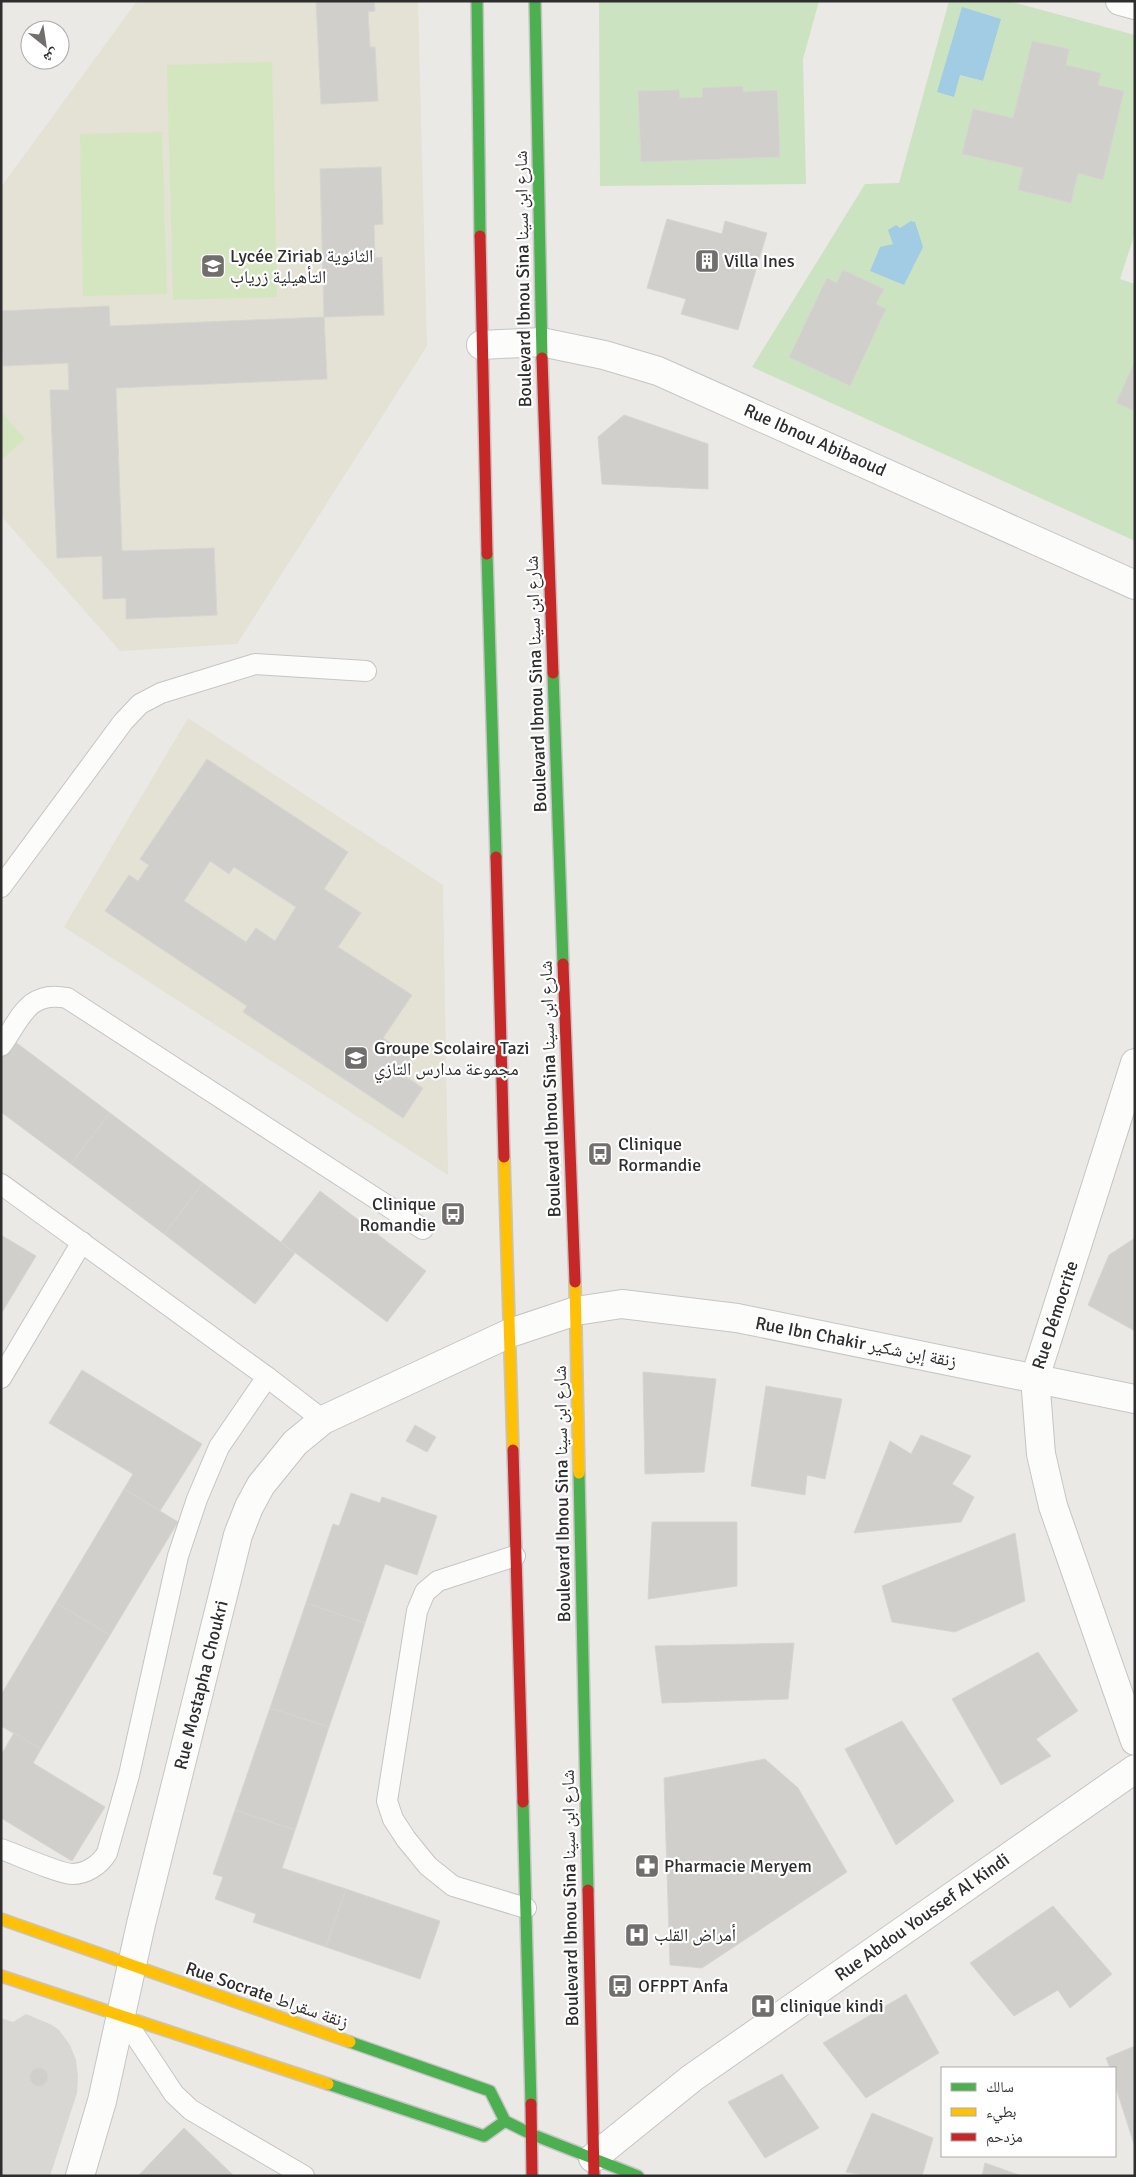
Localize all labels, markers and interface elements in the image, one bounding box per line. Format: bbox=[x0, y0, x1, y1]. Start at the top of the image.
north arrow bbox=[20, 20, 70, 70]
text: ش bbox=[40, 45, 62, 67]
street label: Boulevard Ibnou Sina شارع ابن سينا bbox=[510, 150, 536, 408]
place label: Lycée Ziriab الثانوية التأهيلية زرياب bbox=[230, 245, 373, 288]
building icon: Villa Ines bbox=[694, 248, 720, 274]
place label: Villa Ines bbox=[724, 250, 795, 272]
school or university icon: Lycée Ziriab الثانوية التأهيلية زرياب bbox=[200, 253, 226, 279]
street label: Rue Ibnou Abibaoud bbox=[740, 399, 890, 481]
street label: Boulevard Ibnou Sina شارع ابن سينا bbox=[521, 555, 551, 813]
street label: Boulevard Ibnou Sina شارع ابن سينا bbox=[535, 960, 565, 1218]
place label: Groupe Scolaire Tazi مجموعة مدارس التازي bbox=[374, 1037, 530, 1084]
school or university icon: Groupe Scolaire Tazi مجموعة مدارس التازي bbox=[343, 1045, 369, 1071]
place label: Clinique Rormandie bbox=[618, 1133, 701, 1176]
bus stop icon: Clinique Rormandie bbox=[587, 1141, 613, 1167]
place label: Clinique Romandie bbox=[359, 1193, 436, 1236]
bus stop icon: Clinique Romandie bbox=[440, 1201, 466, 1227]
street label: Rue Démocrite bbox=[1027, 1258, 1083, 1372]
street label: Rue Ibn Chakir زنقة إبن شكير bbox=[753, 1312, 959, 1373]
street label: Boulevard Ibnou Sina شارع ابن سينا bbox=[549, 1365, 575, 1623]
street label: Rue Mostapha Choukri bbox=[169, 1598, 233, 1772]
street label: Boulevard Ibnou Sina شارع ابن سينا bbox=[557, 1769, 583, 2027]
street label: Rue Abdou Youssef Al Kindi bbox=[830, 1848, 1014, 1986]
pharmacy icon: Pharmacie Meryem bbox=[634, 1853, 660, 1879]
place label: Pharmacie Meryem bbox=[664, 1855, 812, 1877]
hospital icon: أمراض القلب bbox=[624, 1922, 650, 1948]
place label: أمراض القلب bbox=[654, 1924, 736, 1946]
street label: Rue Socrate زنقة سقراط bbox=[183, 1957, 351, 2033]
bus stop icon: OFPPT Anfa bbox=[607, 1973, 633, 1999]
place label: OFPPT Anfa bbox=[638, 1975, 728, 1997]
hospital icon: clinique kindi bbox=[750, 1993, 776, 2019]
place label: clinique kindi bbox=[780, 1995, 884, 2017]
legend bbox=[941, 2067, 1116, 2157]
text: سالك bbox=[986, 2078, 1014, 2096]
text: بطيء bbox=[986, 2103, 1016, 2124]
text: مزدحم bbox=[986, 2128, 1023, 2147]

